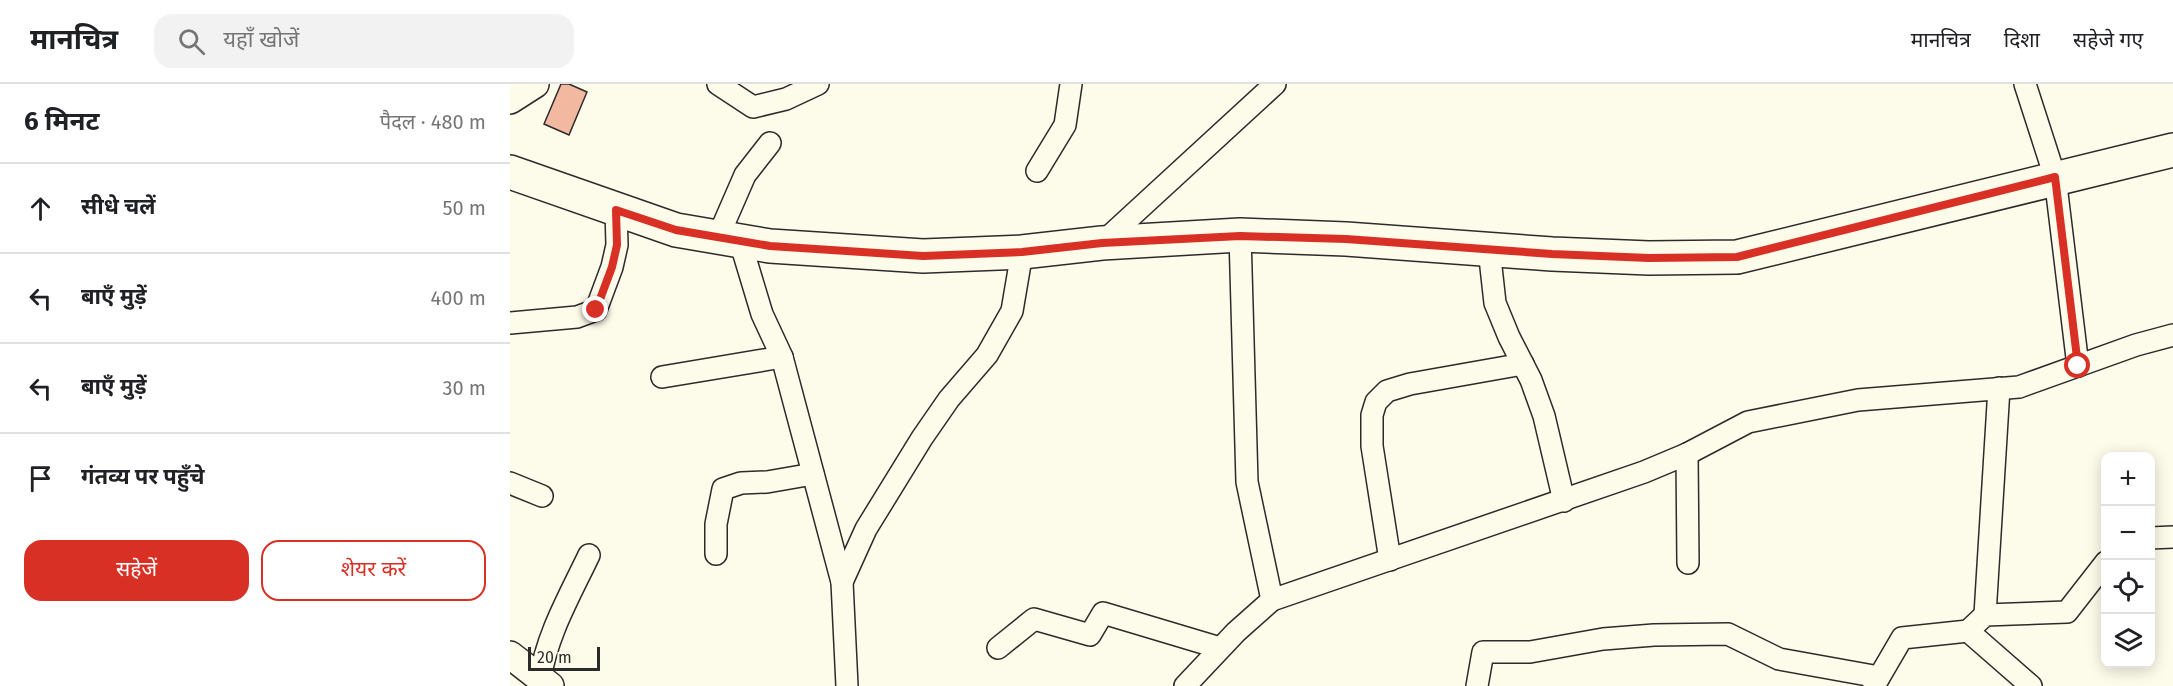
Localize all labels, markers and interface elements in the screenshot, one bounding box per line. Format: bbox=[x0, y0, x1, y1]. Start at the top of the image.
search box bbox=[154, 14, 574, 68]
text: मानचित्र bbox=[30, 23, 118, 56]
icon: search bbox=[175, 25, 208, 58]
text: यहाँ खोजें bbox=[223, 26, 299, 53]
text: मानचित्र bbox=[1911, 27, 1971, 53]
text: दिशा bbox=[2004, 27, 2040, 53]
text: सहेजे गए bbox=[2073, 27, 2143, 53]
text: 6 मिनट bbox=[24, 106, 99, 137]
text: पैदल · 480 m bbox=[380, 110, 486, 134]
icon: ahead bbox=[24, 192, 57, 225]
text: सीधे चलें bbox=[81, 193, 156, 220]
text: 50 m bbox=[442, 196, 486, 220]
icon: left bbox=[24, 282, 57, 315]
text: बाएँ मुड़ें bbox=[81, 283, 147, 310]
text: 400 m bbox=[431, 286, 486, 310]
route end bbox=[582, 296, 608, 322]
route start bbox=[2064, 352, 2090, 378]
icon: left bbox=[24, 372, 57, 405]
text: बाएँ मुड़ें bbox=[81, 373, 147, 400]
text: 30 m bbox=[442, 376, 486, 400]
map controls bbox=[2101, 452, 2155, 668]
button: + bbox=[2101, 452, 2155, 506]
icon: arrive bbox=[24, 462, 57, 495]
text: गंतव्य पर पहुँचे bbox=[81, 463, 205, 490]
button: − bbox=[2101, 506, 2155, 560]
button: सहेजें bbox=[24, 540, 249, 601]
button: शेयर करें bbox=[261, 540, 486, 601]
button: locate bbox=[2101, 560, 2155, 614]
button: layers bbox=[2101, 614, 2155, 668]
scale bar bbox=[528, 644, 600, 672]
text: 20 m bbox=[537, 648, 572, 667]

